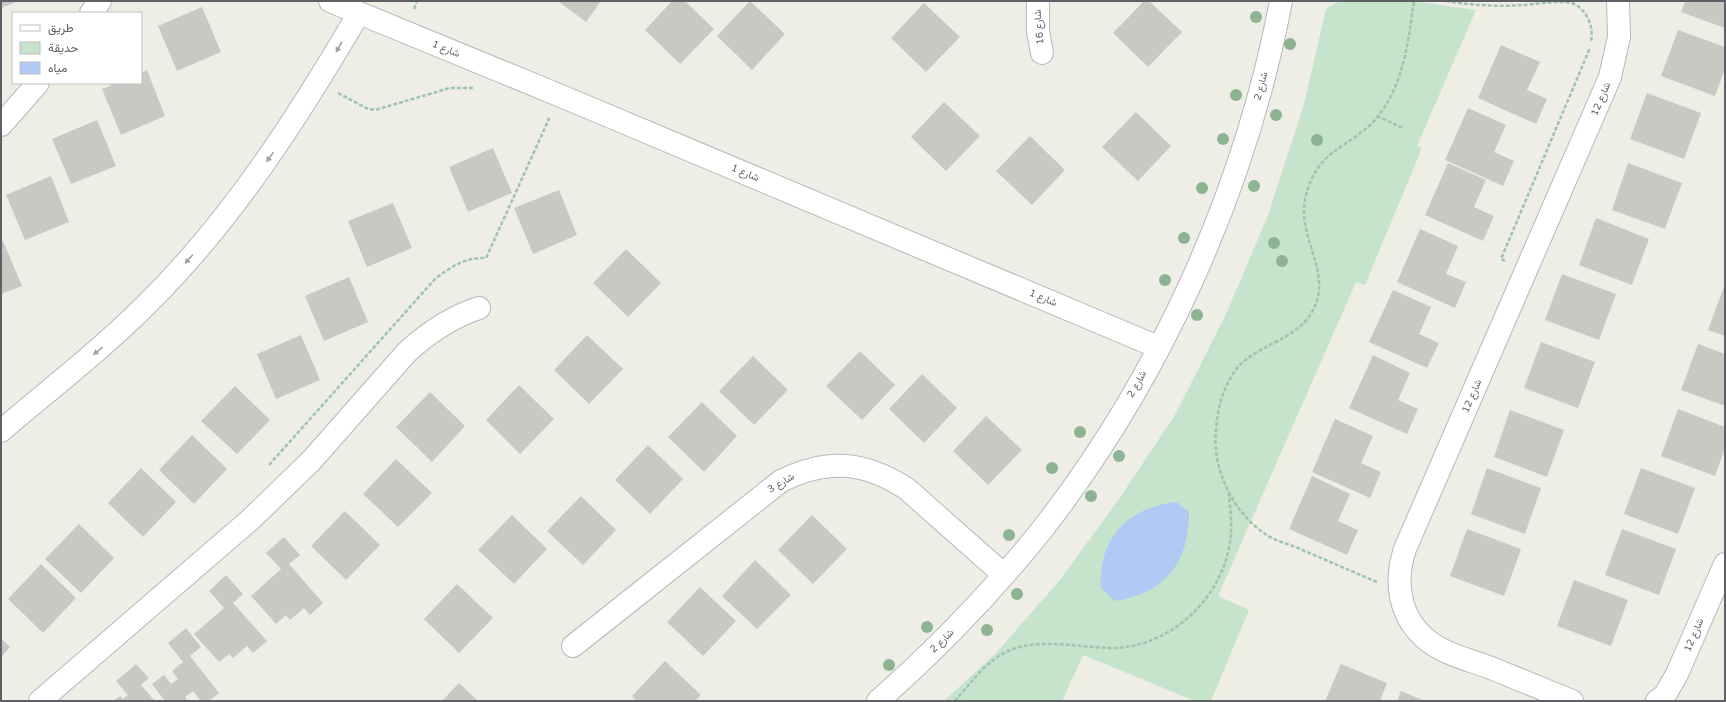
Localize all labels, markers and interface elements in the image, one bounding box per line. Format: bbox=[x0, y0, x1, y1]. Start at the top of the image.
street label: شارع 16 bbox=[1031, 9, 1047, 45]
legend bbox=[12, 12, 142, 84]
text: طريق bbox=[48, 21, 74, 36]
street label: شارع 1 bbox=[430, 38, 462, 60]
text: حديقة bbox=[48, 41, 78, 55]
one-way arrow bbox=[336, 41, 343, 53]
text: مياه bbox=[48, 61, 67, 75]
street label: شارع 2 bbox=[1251, 70, 1271, 102]
street label: شارع 12 bbox=[1589, 80, 1613, 118]
one-way arrow bbox=[266, 152, 274, 162]
street label: شارع 1 bbox=[729, 162, 761, 184]
one-way arrow bbox=[185, 254, 194, 264]
street label: شارع 1 bbox=[1027, 287, 1059, 309]
one-way arrow bbox=[92, 346, 103, 355]
street label: شارع 2 bbox=[1125, 368, 1149, 400]
street label: شارع 12 bbox=[1460, 377, 1484, 415]
street label: شارع 3 bbox=[765, 470, 797, 496]
street label: شارع 12 bbox=[1682, 616, 1706, 654]
street label: شارع 2 bbox=[928, 626, 957, 655]

